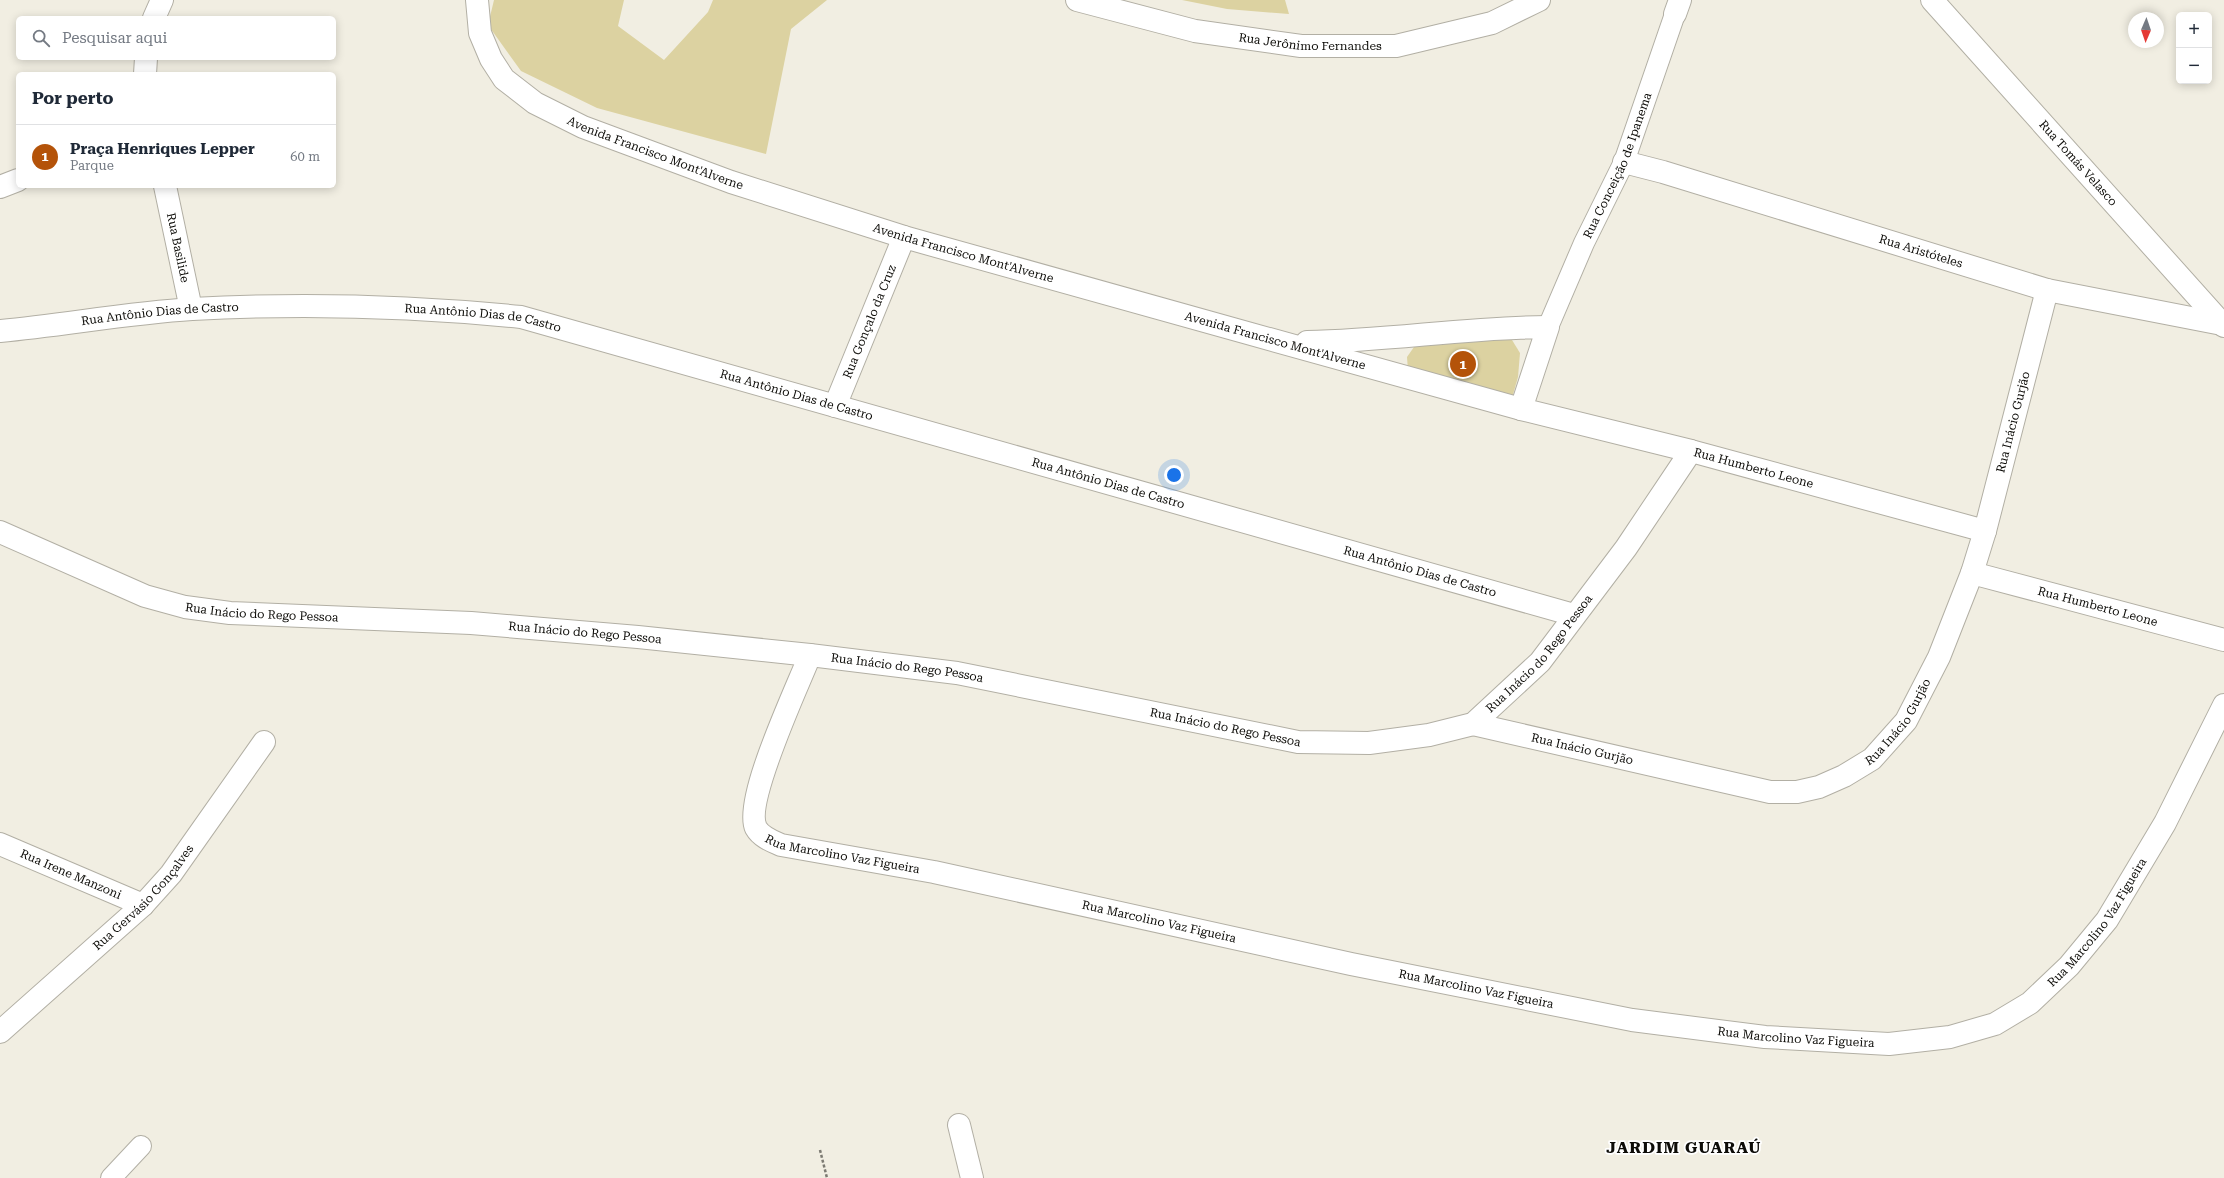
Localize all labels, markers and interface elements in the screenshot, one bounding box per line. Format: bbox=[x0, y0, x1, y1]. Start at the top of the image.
north arrow bbox=[2128, 12, 2164, 48]
map controls bbox=[2176, 12, 2212, 84]
button: + bbox=[2176, 12, 2212, 48]
search box bbox=[16, 16, 336, 60]
icon: search bbox=[30, 27, 52, 49]
text: Pesquisar aqui bbox=[62, 29, 167, 47]
street label: Rua Jerônimo Fernandes bbox=[1238, 30, 1382, 53]
button: − bbox=[2176, 48, 2212, 84]
text: Por perto bbox=[32, 88, 113, 108]
street label: Rua Conceição de Ipanema bbox=[1580, 90, 1655, 241]
street label: Avenida Francisco Mont'Alverne bbox=[565, 113, 745, 193]
street label: Rua Tomás Velasco bbox=[2036, 117, 2120, 209]
text: Praça Henriques Lepper bbox=[70, 140, 255, 158]
text: 1 bbox=[41, 149, 49, 164]
text: 60 m bbox=[290, 149, 320, 164]
text: Parque bbox=[70, 158, 114, 173]
street label: Rua Basilide bbox=[164, 211, 192, 284]
street label: Avenida Francisco Mont'Alverne bbox=[871, 221, 1056, 286]
street label: Rua Aristóteles bbox=[1877, 232, 1965, 271]
street label: Rua Gonçalo da Cruz bbox=[840, 263, 899, 381]
street label: Rua Antônio Dias de Castro bbox=[80, 300, 239, 328]
street label: Rua Antônio Dias de Castro bbox=[404, 301, 563, 335]
street label: Avenida Francisco Mont'Alverne bbox=[1183, 309, 1368, 373]
pin: 1 bbox=[1450, 349, 1476, 379]
street label: Rua Antônio Dias de Castro bbox=[718, 367, 875, 423]
street label: Rua Inácio Gurjão bbox=[1993, 370, 2033, 474]
street label: Rua Humberto Leone bbox=[1692, 445, 1815, 491]
street label: Rua Antônio Dias de Castro bbox=[1030, 455, 1186, 511]
your location bbox=[1164, 465, 1184, 485]
street label: Rua Antônio Dias de Castro bbox=[1342, 543, 1498, 600]
street label: Rua Humberto Leone bbox=[2036, 584, 2160, 629]
street label: Rua Inácio do Rego Pessoa bbox=[1483, 592, 1596, 715]
street label: Rua Inácio do Rego Pessoa bbox=[184, 600, 339, 625]
street label: Rua Inácio do Rego Pessoa bbox=[508, 619, 663, 646]
street label: Rua Inácio do Rego Pessoa bbox=[830, 651, 985, 685]
street label: Rua Inácio Gurjão bbox=[1863, 676, 1934, 768]
street label: Rua Inácio do Rego Pessoa bbox=[1149, 705, 1303, 749]
street label: Rua Inácio Gurjão bbox=[1530, 731, 1635, 767]
street label: Rua Marcolino Vaz Figueira bbox=[763, 832, 921, 876]
street label: Rua Gervásio Gonçalves bbox=[90, 842, 197, 953]
street label: Rua Irene Manzoni bbox=[18, 846, 124, 902]
street label: Rua Marcolino Vaz Figueira bbox=[2045, 855, 2150, 990]
street label: Rua Marcolino Vaz Figueira bbox=[1081, 898, 1238, 946]
street label: Rua Marcolino Vaz Figueira bbox=[1397, 967, 1555, 1011]
street label: Rua Marcolino Vaz Figueira bbox=[1717, 1024, 1875, 1050]
district label: JARDIM GUARAÚ bbox=[1606, 1138, 1762, 1157]

